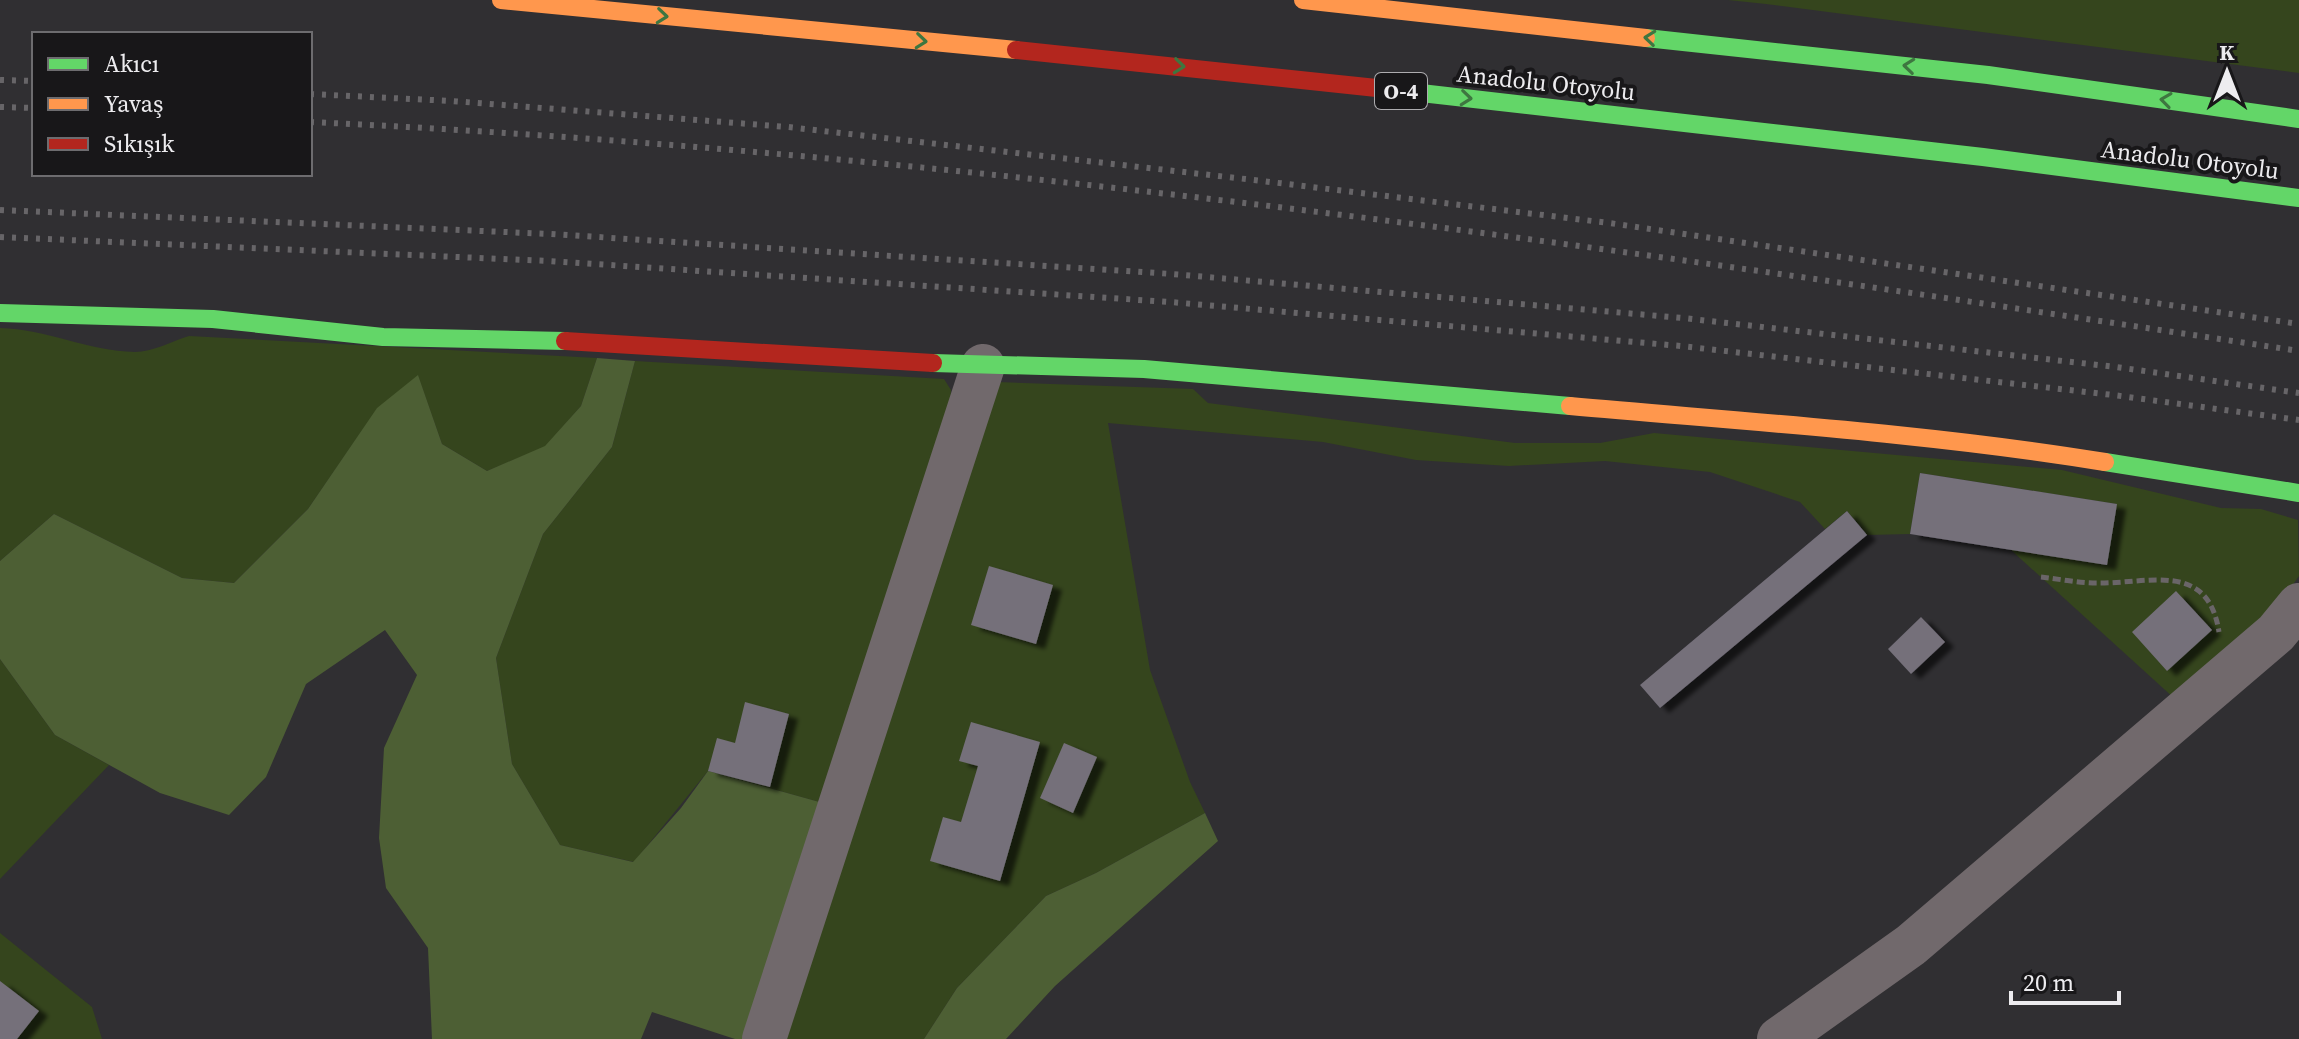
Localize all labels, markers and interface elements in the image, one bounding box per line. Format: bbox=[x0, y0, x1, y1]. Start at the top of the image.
one-way arrow bbox=[656, 7, 669, 24]
one-way arrow bbox=[1643, 29, 1656, 46]
legend bbox=[32, 32, 312, 176]
one-way arrow bbox=[915, 32, 928, 49]
north arrow bbox=[2187, 32, 2267, 112]
text: K bbox=[2219, 37, 2235, 67]
text: Akıcı bbox=[104, 47, 159, 80]
street label: Anadolu Otoyolu bbox=[1455, 57, 1637, 108]
one-way arrow bbox=[1173, 58, 1186, 75]
one-way arrow bbox=[1902, 58, 1915, 75]
road number: O-4 bbox=[1375, 73, 1427, 109]
text: Yavaş bbox=[104, 87, 163, 120]
one-way arrow bbox=[1459, 90, 1472, 107]
one-way arrow bbox=[2159, 92, 2173, 109]
text: Sıkışık bbox=[104, 127, 175, 160]
street label: Anadolu Otoyolu bbox=[2099, 132, 2281, 187]
scale bar bbox=[2011, 955, 2119, 1005]
text: 20 m bbox=[2023, 966, 2074, 999]

